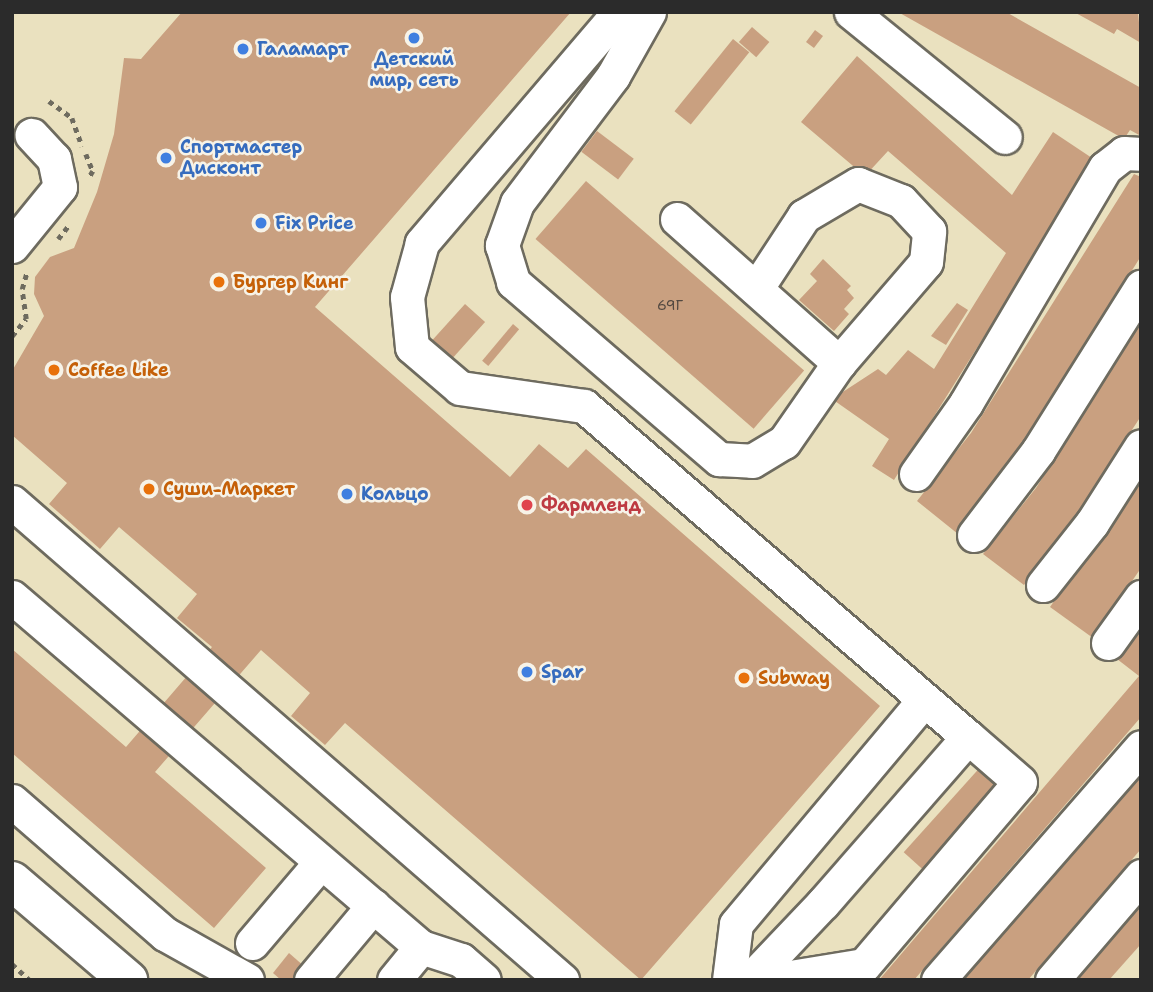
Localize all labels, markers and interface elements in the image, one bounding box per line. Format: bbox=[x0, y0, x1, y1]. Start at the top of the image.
marker: Детский мир, сеть bbox=[406, 30, 422, 46]
place label: Галамарт bbox=[257, 38, 349, 60]
marker: Галамарт bbox=[235, 41, 251, 57]
place label: Детский мир, сеть bbox=[369, 49, 459, 92]
place label: Спортмастер Дисконт bbox=[180, 137, 302, 180]
marker: Спортмастер Дисконт bbox=[158, 150, 174, 166]
place label: Fix Price bbox=[275, 212, 354, 234]
marker: Fix Price bbox=[253, 215, 269, 231]
place label: Бургер Кинг bbox=[233, 271, 348, 293]
marker: Бургер Кинг bbox=[211, 274, 227, 290]
house number: 69Г bbox=[657, 297, 683, 313]
place label: Coffee Like bbox=[68, 359, 169, 381]
marker: Coffee Like bbox=[46, 362, 62, 378]
place label: Суши-Маркет bbox=[163, 478, 295, 500]
marker: Суши-Маркет bbox=[141, 481, 157, 497]
place label: Кольцо bbox=[361, 483, 429, 505]
marker: Кольцо bbox=[339, 486, 355, 502]
place label: Фармленд bbox=[541, 494, 641, 516]
marker: Фармленд bbox=[519, 497, 535, 513]
place label: Spar bbox=[541, 661, 584, 683]
marker: Spar bbox=[519, 664, 535, 680]
place label: Subway bbox=[758, 667, 830, 689]
marker: Subway bbox=[736, 670, 752, 686]

